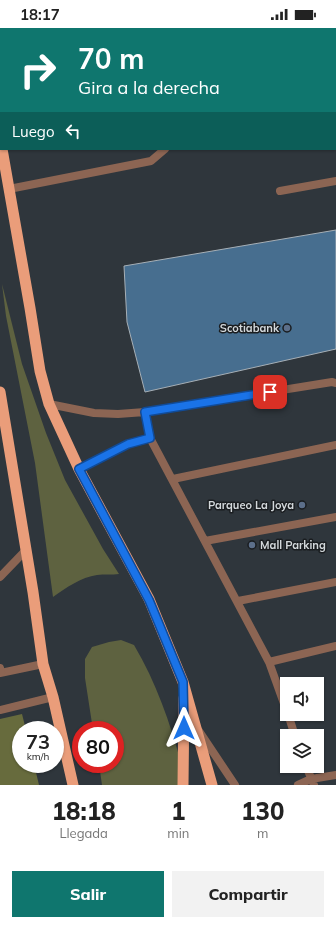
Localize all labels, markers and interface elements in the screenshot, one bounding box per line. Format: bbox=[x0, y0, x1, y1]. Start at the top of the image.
text: 18:17 bbox=[20, 5, 60, 24]
text: 70 m bbox=[78, 41, 144, 76]
icon: right bbox=[12, 44, 64, 96]
text: Gira a la derecha bbox=[78, 76, 220, 99]
icon: left bbox=[62, 120, 84, 142]
text: Luego bbox=[12, 122, 54, 141]
place label: Scotiabank bbox=[220, 321, 280, 335]
marker: Scotiabank bbox=[282, 323, 292, 333]
pin bbox=[253, 375, 287, 409]
icon: arrive bbox=[259, 381, 281, 403]
place label: Parqueo La Joya bbox=[208, 498, 294, 512]
marker: Parqueo La Joya bbox=[297, 500, 307, 510]
place label: Mall Parking bbox=[260, 538, 326, 552]
marker: Mall Parking bbox=[247, 540, 257, 550]
map controls bbox=[280, 677, 324, 773]
button: sound bbox=[280, 677, 324, 721]
position arrow bbox=[163, 707, 205, 749]
speed limit sign: 80 bbox=[72, 721, 124, 773]
text: 73 bbox=[26, 729, 50, 754]
button: layers bbox=[280, 729, 324, 773]
text: km/h bbox=[27, 750, 49, 763]
text: 18:18 bbox=[52, 796, 116, 826]
text: 1 bbox=[171, 796, 186, 826]
text: 130 bbox=[241, 796, 284, 826]
text: Llegada bbox=[59, 825, 108, 841]
text: min bbox=[167, 825, 189, 841]
text: m bbox=[257, 825, 268, 841]
button: Salir bbox=[12, 871, 164, 917]
button: Compartir bbox=[172, 871, 324, 917]

